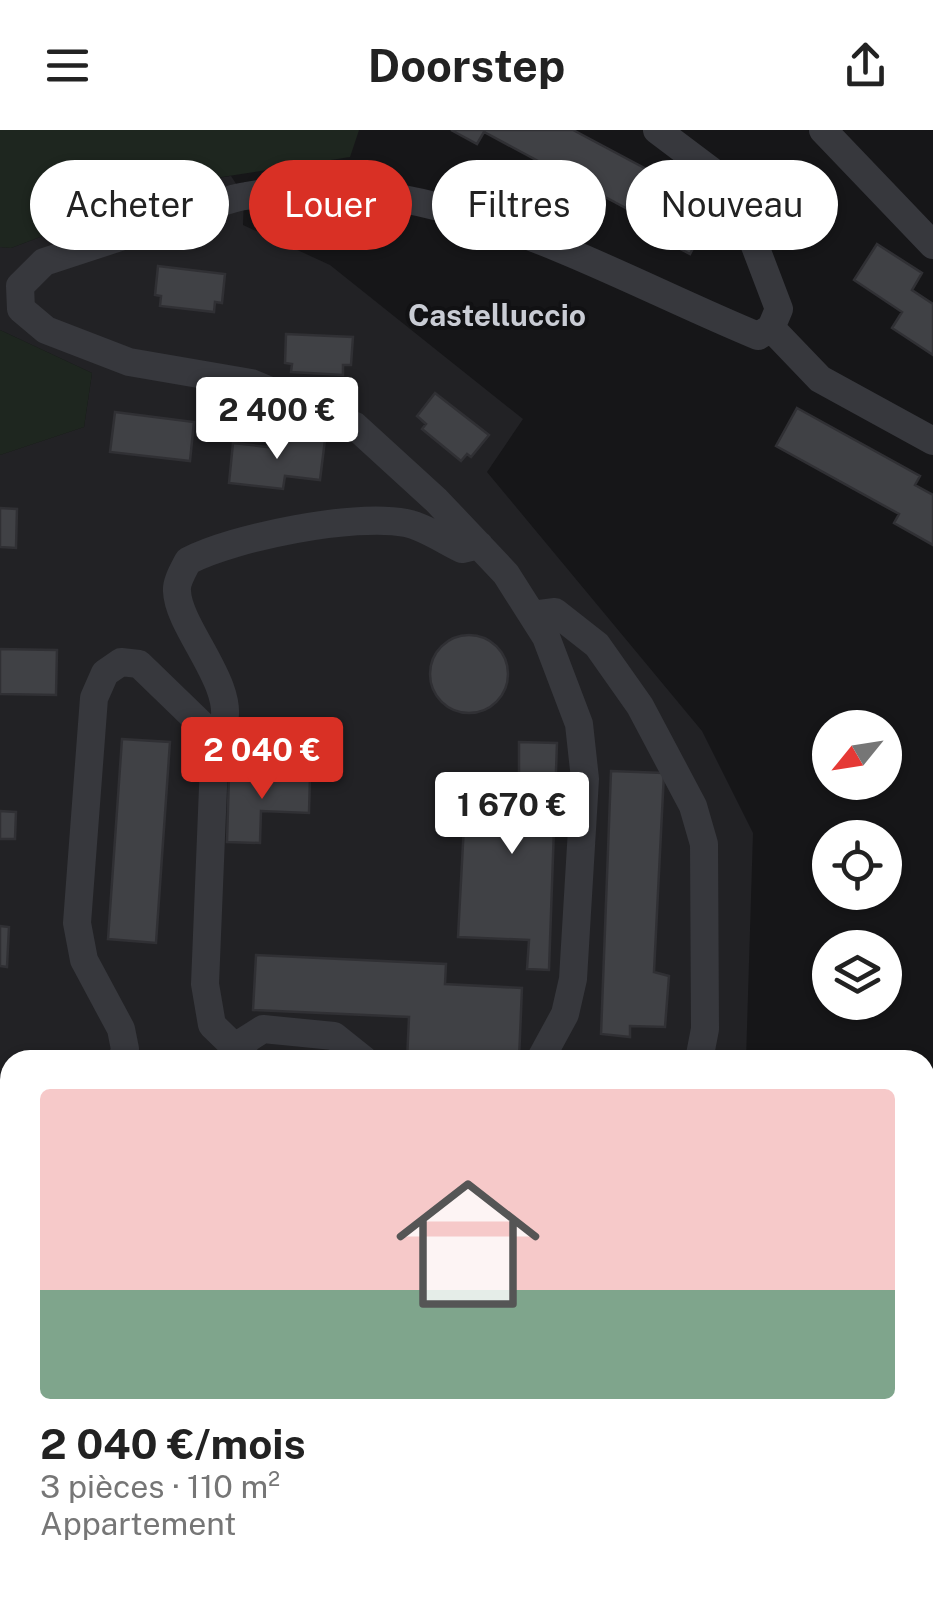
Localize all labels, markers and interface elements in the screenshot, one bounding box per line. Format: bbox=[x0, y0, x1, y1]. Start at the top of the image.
icon: menu bbox=[40, 38, 95, 93]
icon: share bbox=[838, 38, 893, 93]
text: Doorstep bbox=[368, 39, 565, 92]
chip: Acheter bbox=[30, 160, 229, 250]
chip: Louer bbox=[249, 160, 412, 250]
chip: Filtres bbox=[432, 160, 606, 250]
chip: Nouveau bbox=[626, 160, 838, 250]
district label: Castelluccio bbox=[408, 297, 586, 333]
pin: 2 400 € bbox=[185, 377, 369, 462]
text: 2 400 € bbox=[218, 391, 336, 428]
north arrow bbox=[812, 710, 902, 800]
map controls bbox=[812, 710, 902, 1020]
pin: 2 040 € bbox=[170, 717, 354, 802]
text: 2 040 € bbox=[203, 731, 321, 768]
pin: 1 670 € bbox=[420, 772, 604, 857]
text: 1 670 € bbox=[457, 786, 567, 823]
button: locate bbox=[812, 820, 902, 910]
button: layers bbox=[812, 930, 902, 1020]
icon: home bbox=[378, 1154, 558, 1334]
text: 2 040 €/mois bbox=[40, 1419, 306, 1468]
text: 3 pièces · 110 m² bbox=[40, 1468, 280, 1505]
text: Appartement bbox=[40, 1505, 237, 1542]

